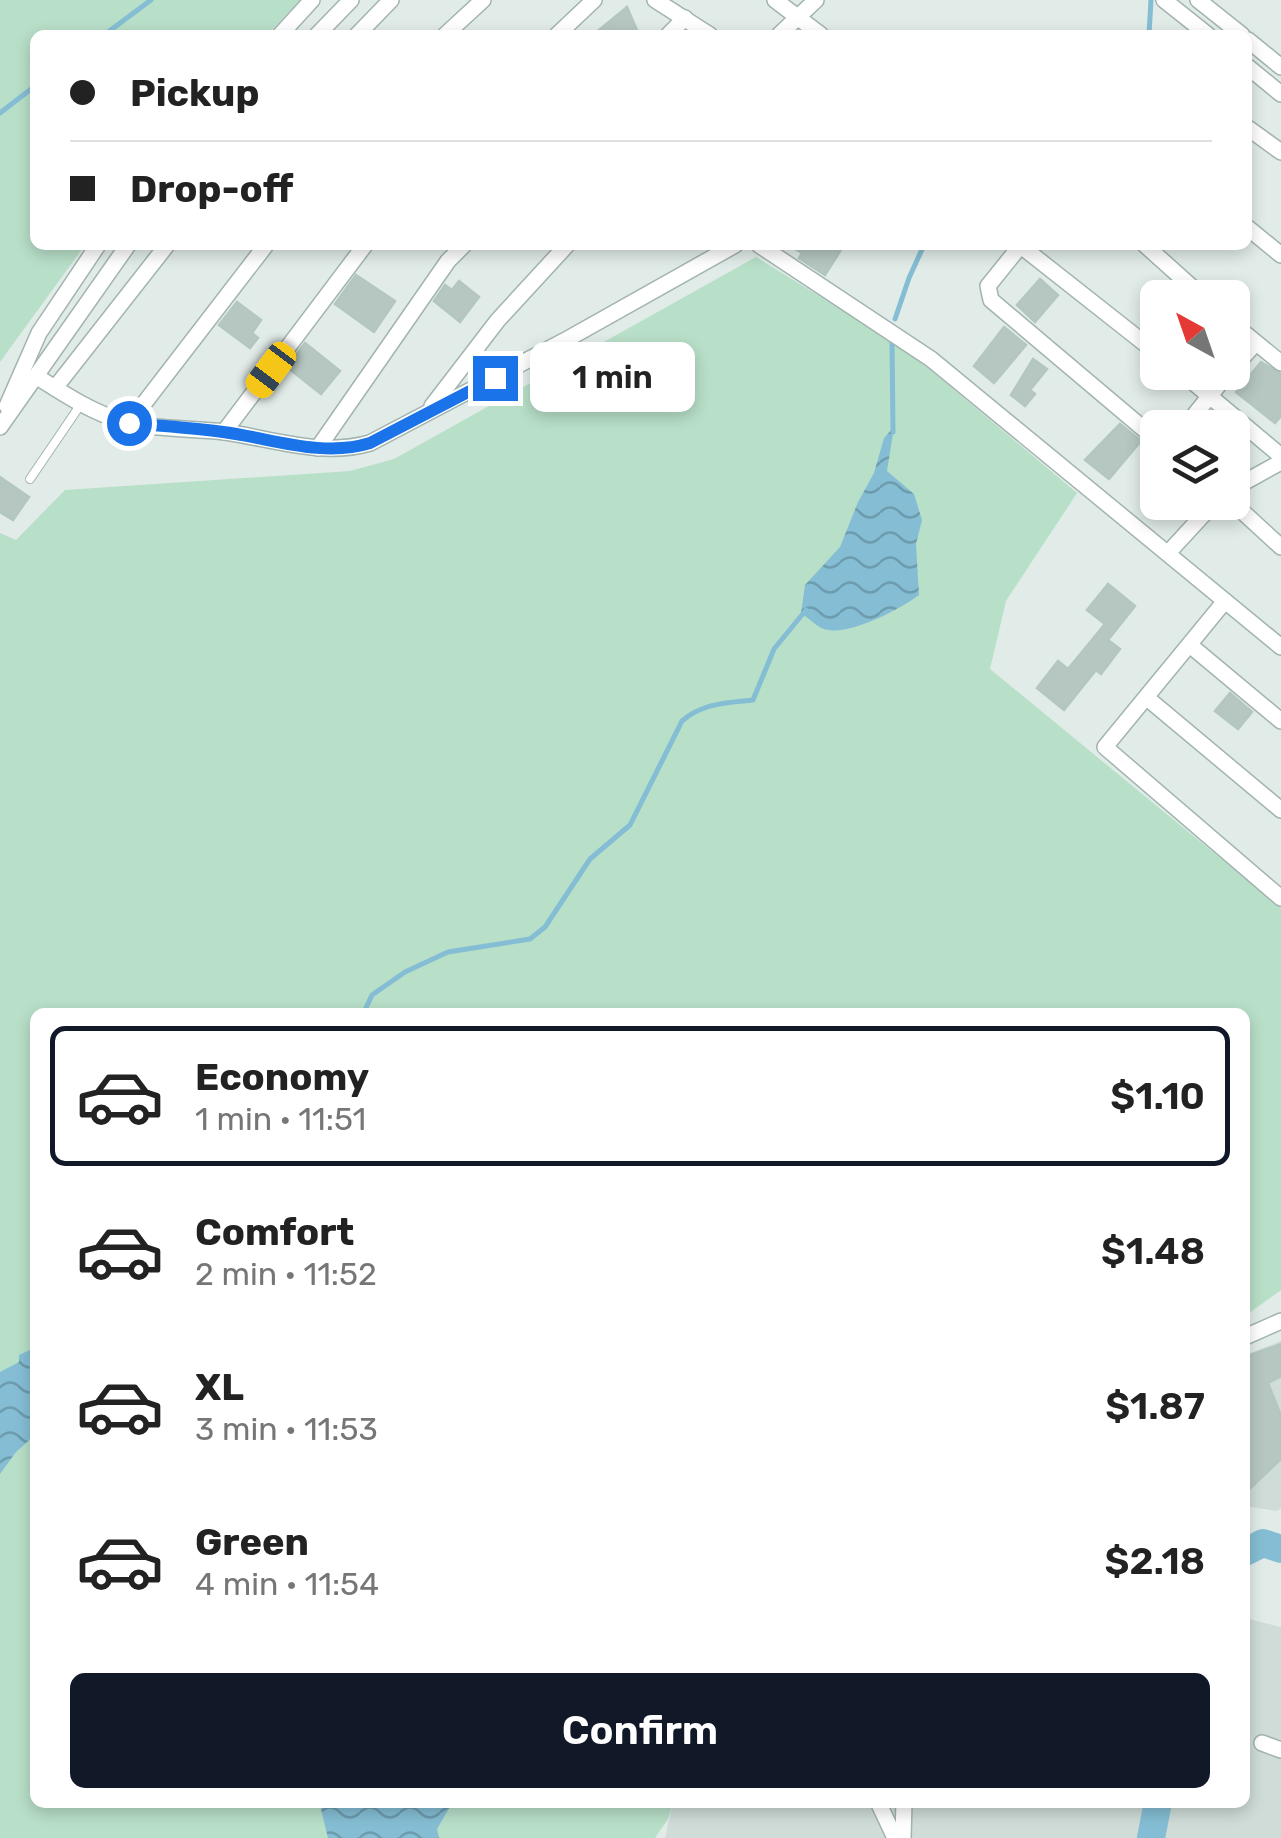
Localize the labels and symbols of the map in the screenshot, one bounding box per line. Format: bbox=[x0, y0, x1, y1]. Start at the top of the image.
north arrow bbox=[1140, 280, 1250, 390]
car bbox=[241, 337, 301, 403]
callout: 1 min bbox=[530, 343, 695, 413]
route end bbox=[473, 356, 518, 401]
route start bbox=[107, 401, 152, 446]

